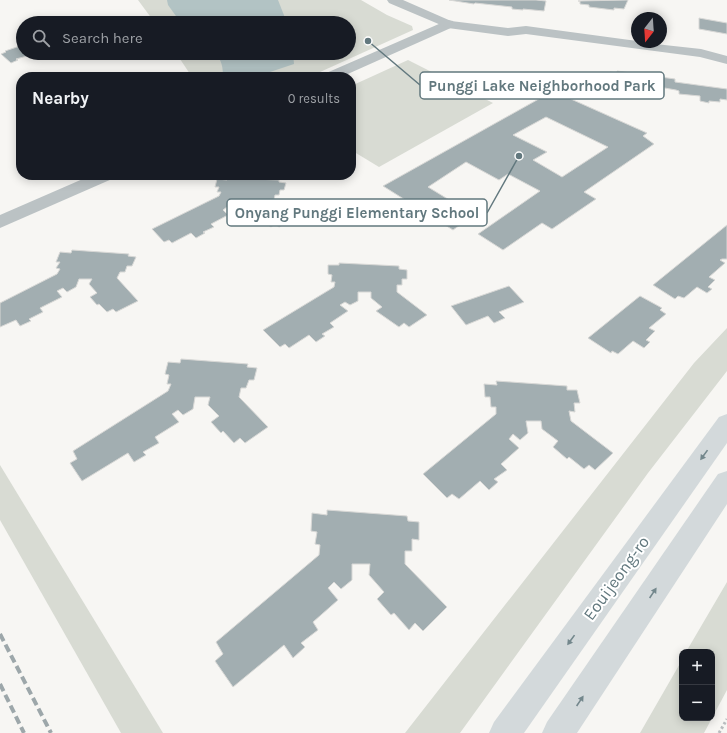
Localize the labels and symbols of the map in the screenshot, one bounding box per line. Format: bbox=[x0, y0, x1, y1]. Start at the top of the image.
north arrow bbox=[631, 12, 667, 48]
callout: Punggi Lake Neighborhood Park bbox=[420, 72, 664, 99]
text: Punggi Lake Neighborhood Park bbox=[428, 77, 656, 95]
callout: Onyang Punggi Elementary School bbox=[227, 199, 487, 226]
text: Onyang Punggi Elementary School bbox=[235, 204, 479, 222]
one-way arrow bbox=[700, 450, 708, 461]
street label: Eouijeong-ro bbox=[579, 532, 653, 624]
one-way arrow bbox=[649, 587, 656, 599]
one-way arrow bbox=[567, 635, 575, 646]
one-way arrow bbox=[576, 695, 584, 706]

